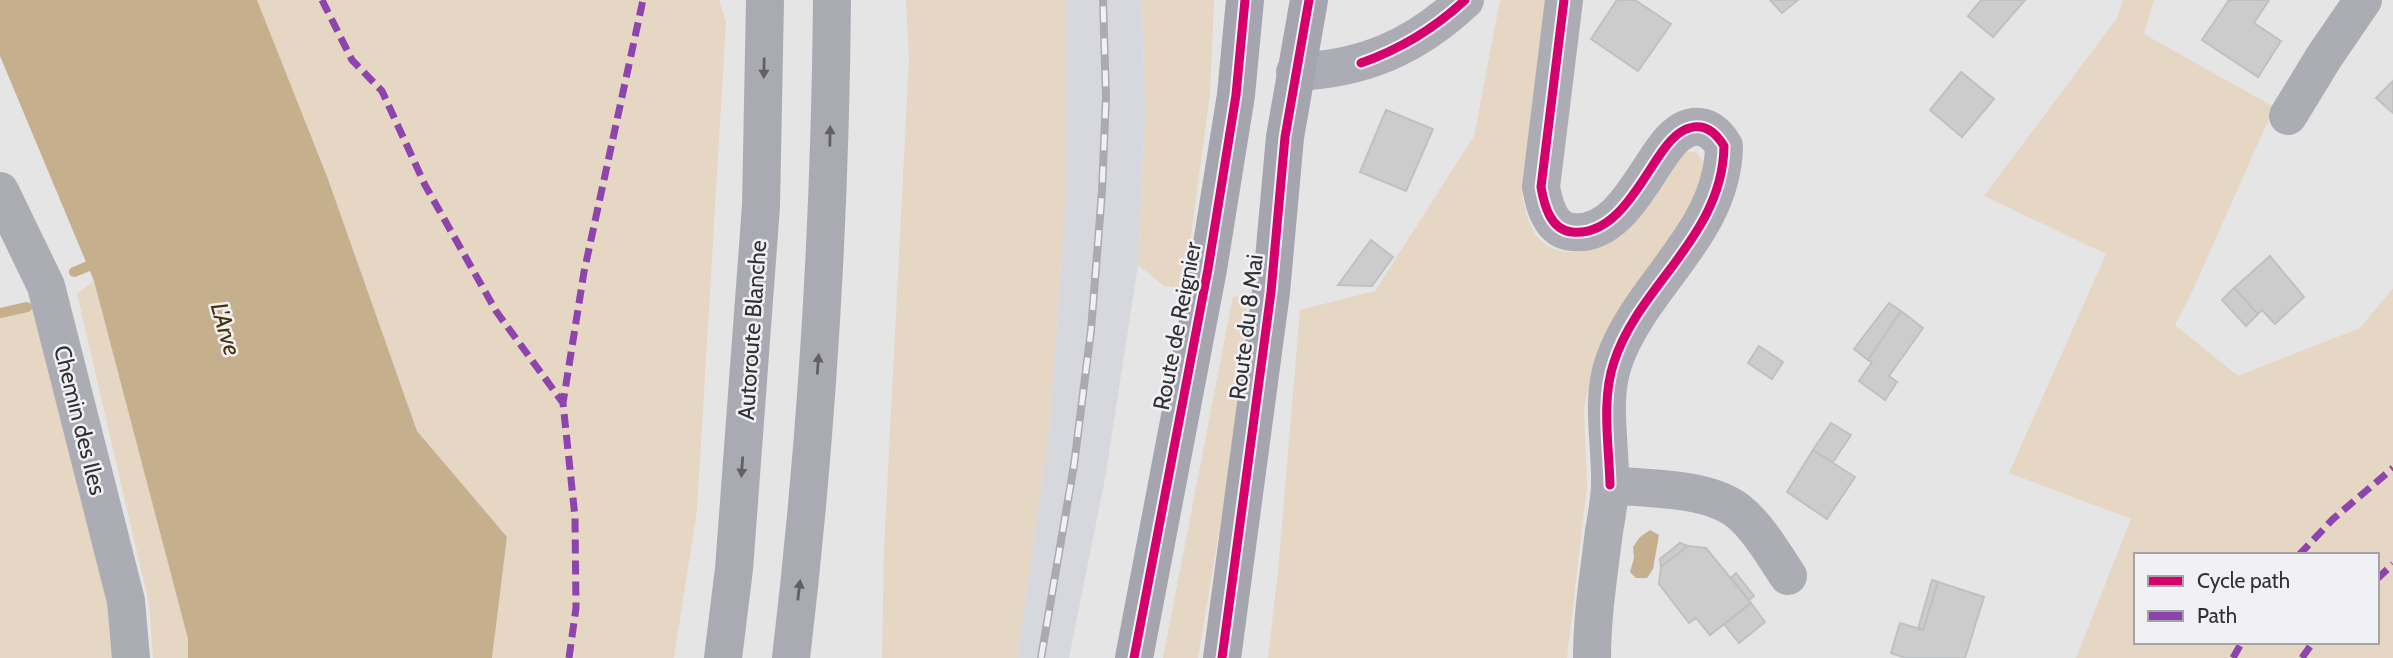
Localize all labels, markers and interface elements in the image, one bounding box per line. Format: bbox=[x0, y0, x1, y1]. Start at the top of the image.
one-way arrow bbox=[758, 57, 770, 79]
one-way arrow bbox=[824, 125, 836, 147]
street label: Autoroute Blanche bbox=[732, 239, 772, 421]
street label: Route de Reignier bbox=[1147, 239, 1207, 412]
street label: Route du 8 Mai bbox=[1223, 253, 1269, 401]
water label: L'Arve bbox=[205, 299, 247, 359]
street label: Chemin des Iles bbox=[48, 342, 112, 498]
one-way arrow bbox=[813, 352, 824, 374]
one-way arrow bbox=[736, 456, 747, 478]
legend bbox=[2134, 553, 2379, 644]
text: Cycle path bbox=[2197, 568, 2290, 593]
one-way arrow bbox=[794, 579, 805, 601]
text: Path bbox=[2197, 603, 2237, 628]

